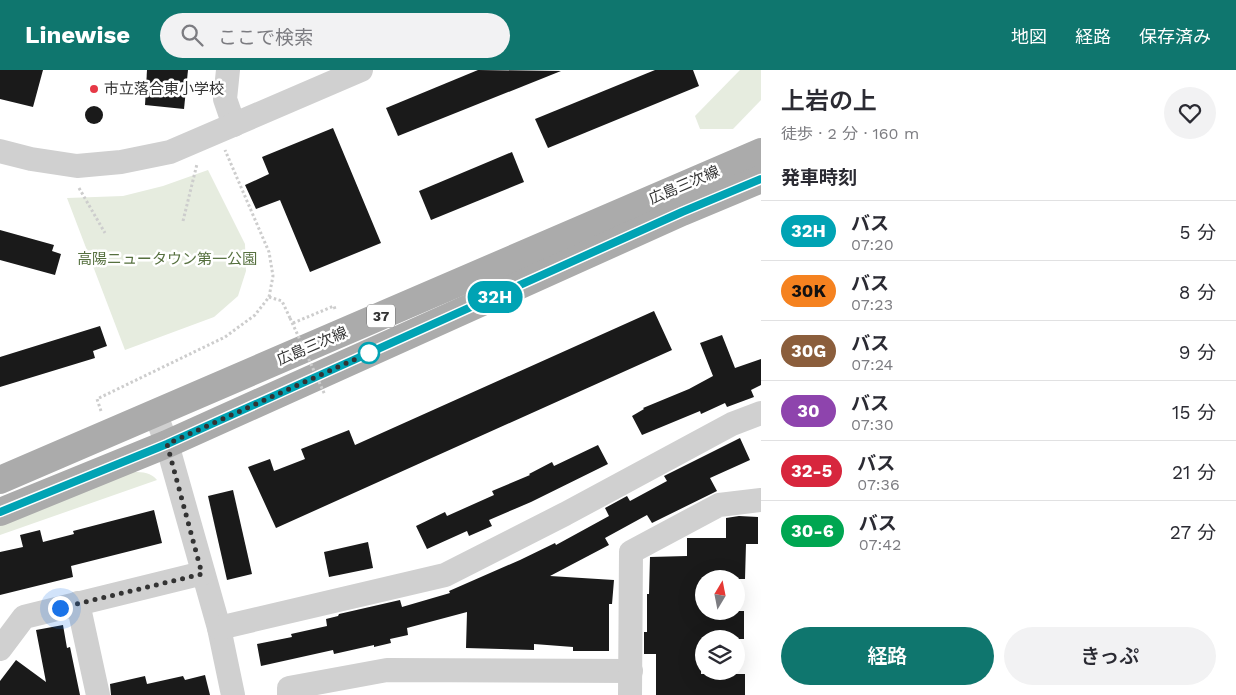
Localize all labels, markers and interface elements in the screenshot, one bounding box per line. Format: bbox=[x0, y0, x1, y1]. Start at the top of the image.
search box bbox=[160, 13, 510, 58]
text: Linewise bbox=[25, 21, 130, 49]
icon: search bbox=[178, 21, 206, 49]
text: ここで検索 bbox=[218, 26, 313, 49]
text: 地図 bbox=[1011, 26, 1047, 47]
text: 経路 bbox=[1075, 26, 1111, 47]
text: 保存済み bbox=[1139, 26, 1211, 47]
place label: 市立落合東小学校 bbox=[104, 80, 224, 98]
marker: 市立落合東小学校 bbox=[88, 83, 100, 95]
text: 上岩の上 bbox=[781, 87, 877, 115]
button: heart bbox=[1164, 87, 1216, 139]
text: 徒歩 · 2 分 · 160 m bbox=[781, 124, 919, 143]
street label: 広島三次線 bbox=[646, 162, 722, 208]
text: 発車時刻 bbox=[781, 166, 857, 189]
text: バス bbox=[851, 212, 889, 235]
text: 32H bbox=[791, 220, 826, 241]
text: 5 分 bbox=[1179, 221, 1216, 244]
text: 07:20 bbox=[851, 235, 894, 254]
park label: 高陽ニュータウン第一公園 bbox=[77, 250, 257, 268]
text: バス bbox=[851, 272, 889, 295]
text: 30K bbox=[791, 280, 826, 301]
line badge: 32H bbox=[466, 281, 524, 313]
text: 8 分 bbox=[1179, 281, 1216, 304]
text: 32H bbox=[478, 286, 512, 307]
text: 07:23 bbox=[851, 295, 893, 314]
road number: 37 bbox=[367, 305, 395, 328]
street label: 広島三次線 bbox=[274, 323, 350, 369]
text: バス bbox=[851, 332, 889, 355]
text: 30G bbox=[791, 340, 826, 361]
text: 9 分 bbox=[1179, 341, 1216, 364]
unlabelled marker bbox=[358, 342, 380, 364]
text: 07:24 bbox=[851, 355, 893, 374]
text: バス bbox=[851, 392, 889, 415]
text: 30 bbox=[797, 400, 820, 421]
text: 15 分 bbox=[1172, 401, 1216, 424]
text: 07:30 bbox=[851, 415, 894, 434]
text: バス bbox=[857, 452, 895, 475]
text: 32-5 bbox=[791, 460, 832, 481]
text: 21 分 bbox=[1172, 461, 1216, 484]
text: 07:36 bbox=[857, 475, 900, 494]
text: バス bbox=[859, 512, 897, 535]
text: 30-6 bbox=[791, 520, 834, 541]
text: 27 分 bbox=[1170, 521, 1216, 544]
text: 07:42 bbox=[859, 535, 901, 554]
north arrow bbox=[695, 570, 745, 620]
map controls bbox=[695, 570, 745, 680]
your location bbox=[48, 596, 73, 621]
button: 経路 bbox=[781, 627, 994, 685]
button: きっぷ bbox=[1004, 627, 1216, 685]
button: layers bbox=[695, 630, 745, 680]

